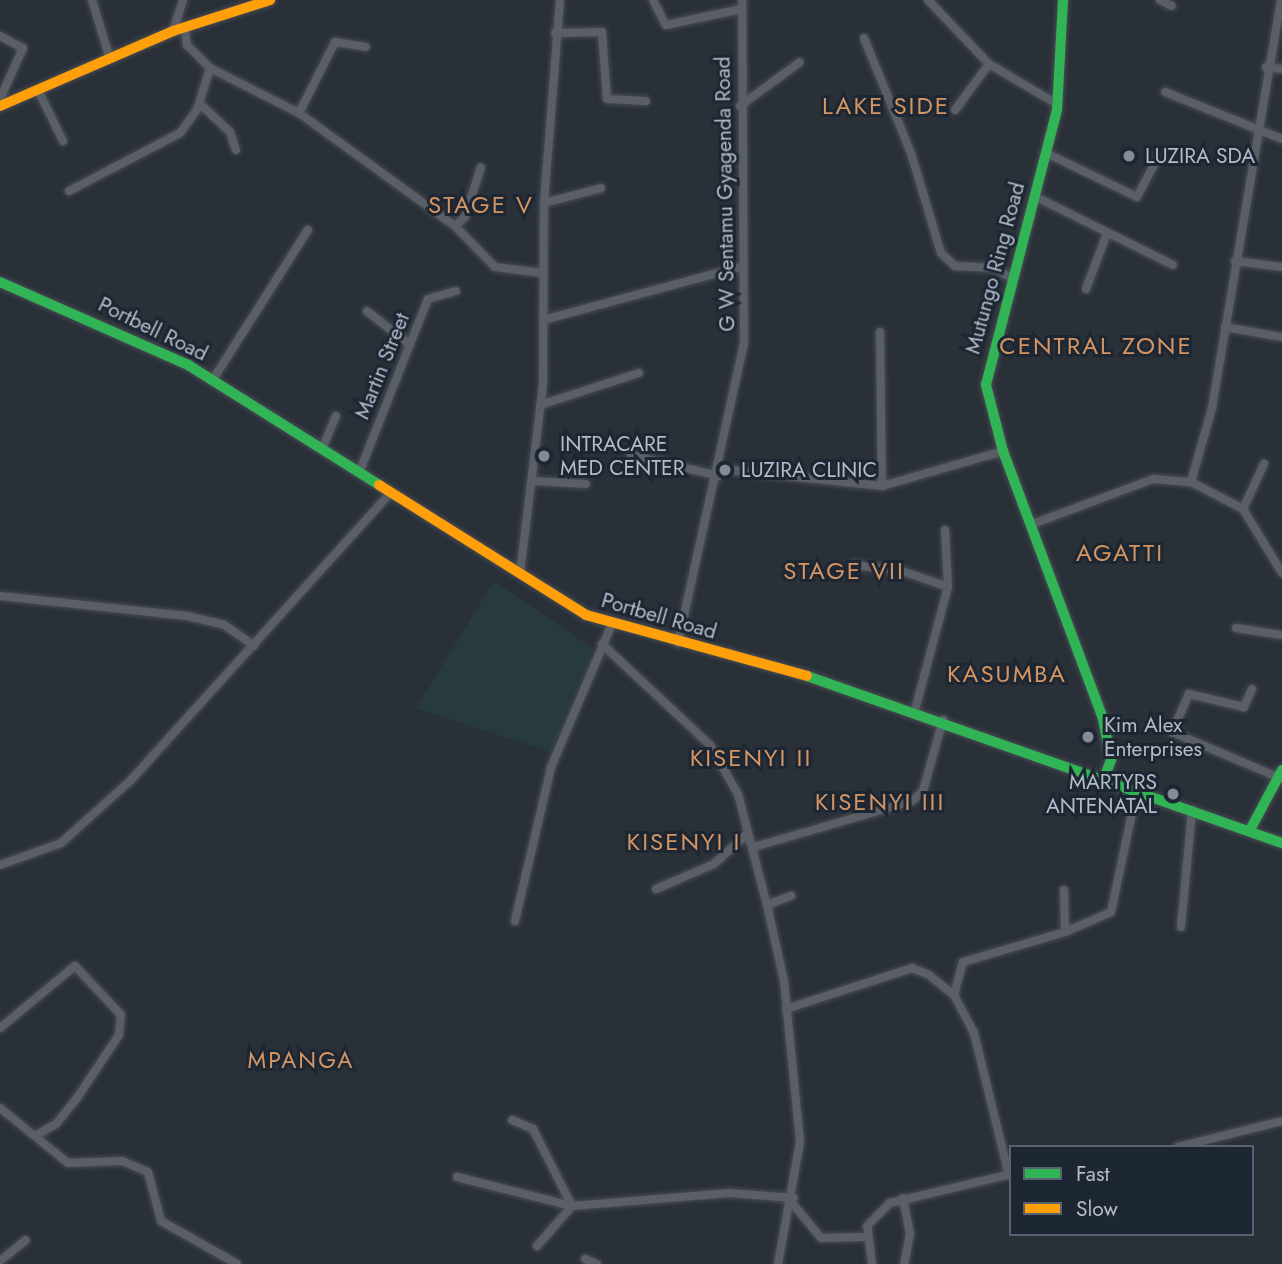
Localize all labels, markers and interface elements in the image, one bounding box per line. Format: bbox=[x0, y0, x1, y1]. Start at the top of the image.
street label: G W Sentamu Gyagenda Road bbox=[710, 56, 740, 332]
district label: LAKE SIDE bbox=[823, 92, 949, 120]
place label: LUZIRA SDA bbox=[1145, 143, 1255, 169]
marker: LUZIRA SDA bbox=[1119, 146, 1139, 166]
street label: Mutungo Ring Road bbox=[960, 179, 1030, 357]
district label: STAGE V bbox=[429, 191, 533, 219]
street label: Portbell Road bbox=[94, 292, 212, 366]
street label: Martin Street bbox=[349, 309, 415, 423]
district label: CENTRAL ZONE bbox=[1001, 332, 1191, 360]
place label: INTRACARE MED CENTER bbox=[560, 431, 684, 481]
marker: INTRACARE MED CENTER bbox=[534, 446, 554, 466]
place label: LUZIRA CLINIC bbox=[741, 457, 877, 483]
marker: LUZIRA CLINIC bbox=[715, 460, 735, 480]
district label: AGATTI bbox=[1077, 539, 1163, 567]
district label: STAGE VII bbox=[784, 557, 904, 585]
street label: Portbell Road bbox=[599, 588, 719, 644]
district label: KASUMBA bbox=[948, 660, 1066, 688]
place label: Kim Alex Enterprises bbox=[1104, 712, 1202, 762]
marker: Kim Alex Enterprises bbox=[1078, 727, 1098, 747]
district label: KISENYI II bbox=[691, 744, 811, 772]
place label: MARTYRS ANTENATAL bbox=[1046, 769, 1157, 819]
marker: MARTYRS ANTENATAL bbox=[1163, 784, 1183, 804]
district label: KISENYI III bbox=[816, 788, 944, 816]
district label: KISENYI I bbox=[628, 828, 740, 856]
district label: MPANGA bbox=[248, 1046, 354, 1074]
legend bbox=[1009, 1145, 1254, 1236]
text: Fast bbox=[1076, 1159, 1109, 1189]
text: Slow bbox=[1076, 1194, 1118, 1224]

